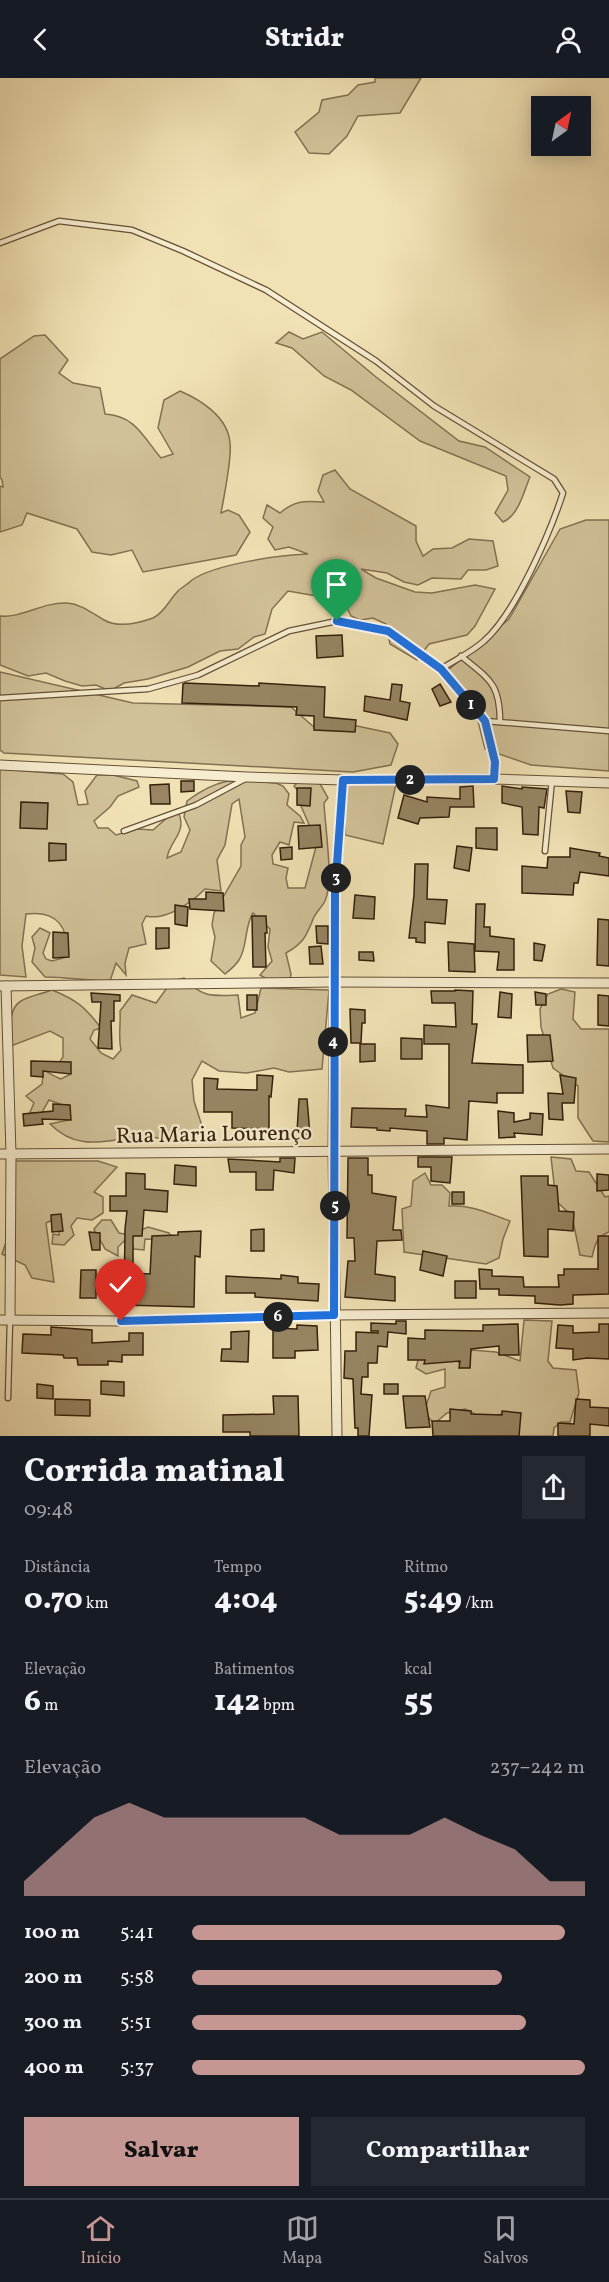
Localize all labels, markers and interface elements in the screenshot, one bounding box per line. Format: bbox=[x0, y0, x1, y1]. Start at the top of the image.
text: Stridr bbox=[265, 20, 344, 58]
icon: back bbox=[24, 23, 57, 56]
icon: person bbox=[552, 23, 585, 56]
north arrow bbox=[531, 96, 591, 156]
map controls bbox=[531, 96, 591, 156]
pin bbox=[311, 559, 362, 621]
icon: arrive bbox=[320, 568, 353, 601]
pin: 1 bbox=[456, 690, 486, 720]
text: 1 bbox=[468, 694, 474, 716]
pin: 2 bbox=[395, 765, 425, 795]
text: 2 bbox=[406, 769, 414, 791]
pin: 3 bbox=[321, 863, 351, 893]
text: 3 bbox=[332, 867, 340, 889]
pin: 4 bbox=[318, 1027, 348, 1057]
text: 4 bbox=[328, 1031, 338, 1053]
street label: Rua Maria Lourenço bbox=[116, 1118, 312, 1153]
pin: 5 bbox=[320, 1191, 350, 1221]
text: 5 bbox=[331, 1195, 339, 1217]
pin bbox=[95, 1259, 146, 1321]
icon: check bbox=[104, 1268, 137, 1301]
pin: 6 bbox=[263, 1302, 293, 1332]
text: 6 bbox=[274, 1306, 282, 1328]
text: Corrida matinal bbox=[24, 1450, 285, 1496]
button: share bbox=[522, 1456, 585, 1519]
text: 09:48 bbox=[24, 1496, 73, 1524]
text: Distância bbox=[24, 1557, 90, 1579]
text: Tempo bbox=[214, 1557, 262, 1579]
text: Ritmo bbox=[404, 1557, 448, 1579]
text: 0.70 bbox=[24, 1579, 83, 1621]
text: 4:04 bbox=[214, 1579, 278, 1621]
text: 5:49 bbox=[404, 1579, 462, 1621]
text: km bbox=[83, 1593, 109, 1615]
text: /km bbox=[462, 1593, 494, 1615]
text: Elevação bbox=[24, 1659, 86, 1681]
text: Batimentos bbox=[214, 1659, 294, 1681]
text: kcal bbox=[404, 1659, 432, 1681]
text: 6 bbox=[24, 1681, 41, 1723]
text: 142 bbox=[214, 1681, 260, 1723]
text: 55 bbox=[404, 1681, 433, 1723]
text: m bbox=[41, 1695, 58, 1717]
text: bpm bbox=[260, 1695, 295, 1717]
text: Elevação bbox=[24, 1754, 101, 1782]
text: 237–242 m bbox=[490, 1754, 585, 1782]
text: 100 m bbox=[24, 1919, 80, 1947]
text: 5:41 bbox=[120, 1919, 154, 1947]
text: 200 m bbox=[24, 1964, 82, 1992]
text: 5:58 bbox=[120, 1964, 154, 1992]
text: 300 m bbox=[24, 2009, 82, 2037]
text: 5:51 bbox=[120, 2009, 152, 2037]
text: 400 m bbox=[24, 2054, 84, 2082]
text: 5:37 bbox=[120, 2054, 154, 2082]
button: Salvar bbox=[24, 2117, 299, 2186]
button: Compartilhar bbox=[311, 2117, 585, 2186]
tab: Início bbox=[81, 2212, 121, 2270]
tab: Mapa bbox=[282, 2212, 322, 2270]
tab: Salvos bbox=[483, 2212, 528, 2270]

